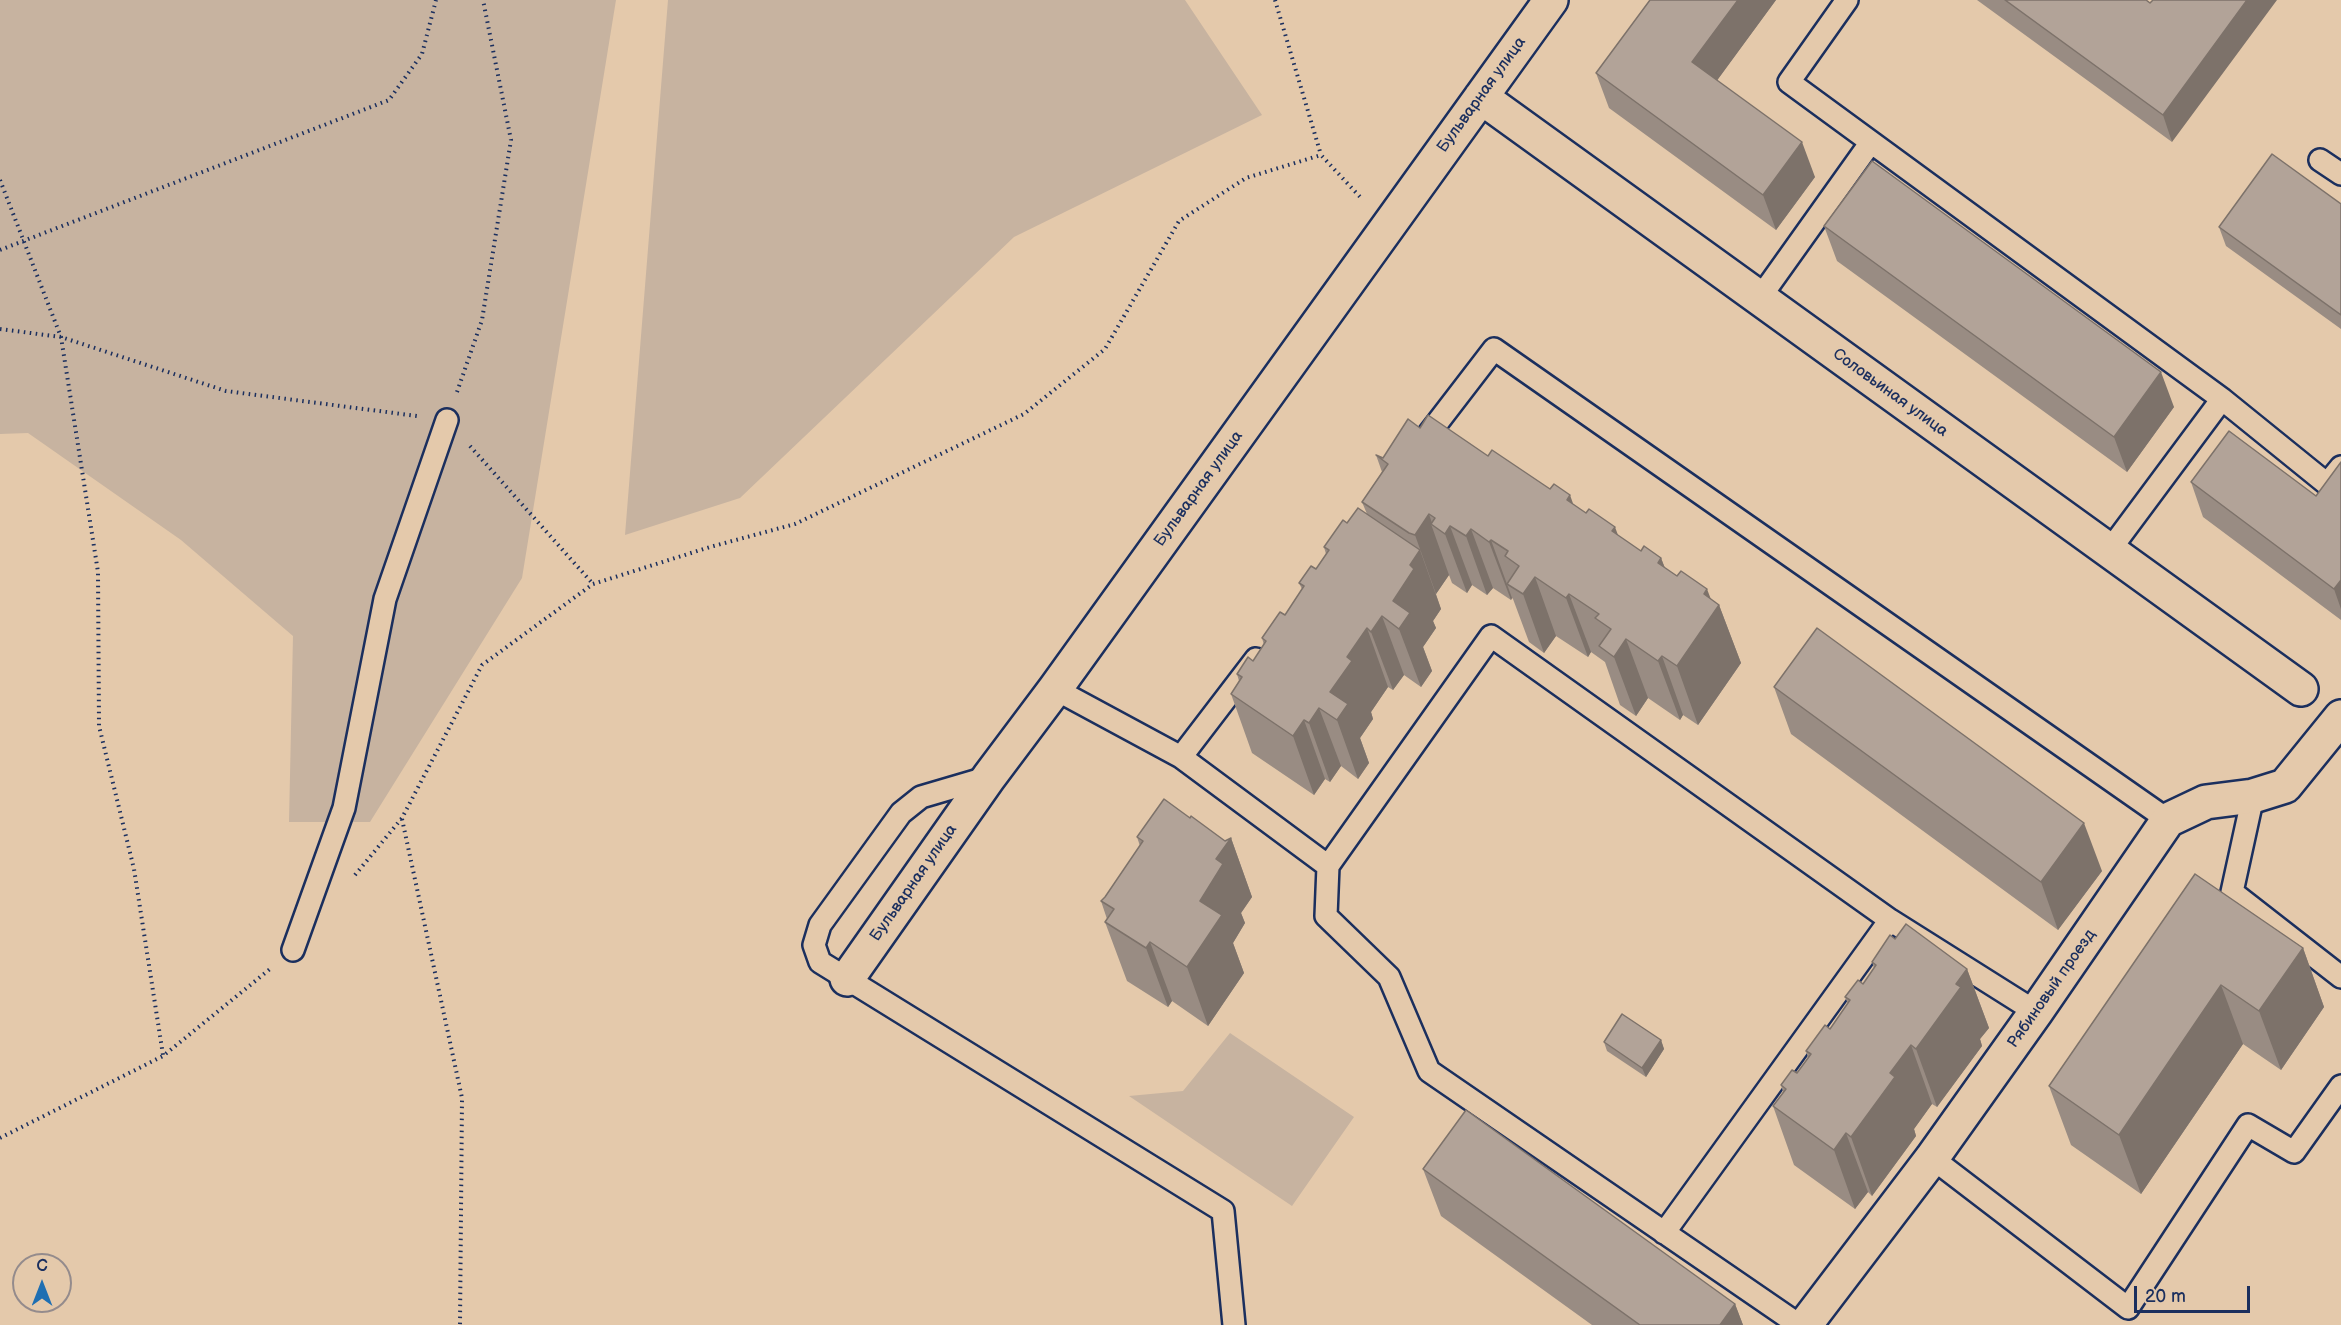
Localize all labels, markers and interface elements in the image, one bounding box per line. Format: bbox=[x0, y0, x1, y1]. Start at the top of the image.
street label: Бульварная улица bbox=[1434, 33, 1530, 157]
street label: Соловьиная улица bbox=[1829, 345, 1951, 441]
street label: Бульварная улица bbox=[1151, 427, 1247, 551]
street label: Бульварная улица bbox=[866, 821, 962, 945]
street label: Рябиновый проезд bbox=[2004, 926, 2100, 1052]
north arrow bbox=[12, 1253, 72, 1313]
text: С bbox=[36, 1257, 48, 1276]
scale bar bbox=[2137, 1274, 2252, 1312]
text: 20 m bbox=[2145, 1286, 2186, 1307]

